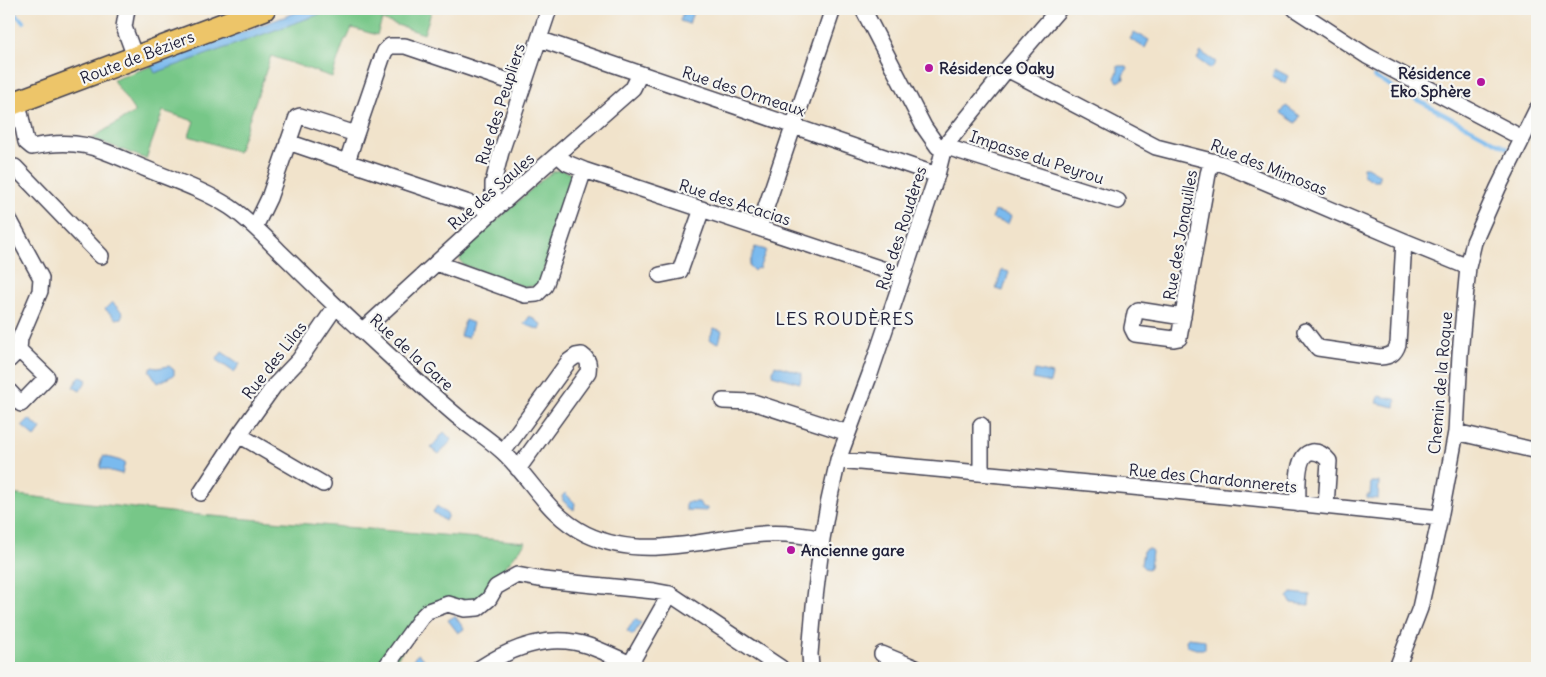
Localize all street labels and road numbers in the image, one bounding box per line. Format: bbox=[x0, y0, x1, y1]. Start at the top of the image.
street label: Route de Béziers bbox=[77, 26, 197, 88]
street label: Rue des Peupliers bbox=[471, 41, 529, 167]
street label: Rue des Ormeaux bbox=[680, 62, 808, 120]
street label: Impasse du Peyrou bbox=[967, 126, 1107, 188]
street label: Rue des Mimosas bbox=[1208, 134, 1330, 200]
street label: Rue des Saules bbox=[444, 148, 538, 234]
street label: Rue des Roudères bbox=[872, 164, 930, 292]
street label: Rue des Jonquilles bbox=[1159, 168, 1201, 302]
street label: Rue des Acacias bbox=[677, 175, 793, 229]
street label: Rue de la Gare bbox=[366, 309, 458, 395]
street label: Chemin de la Roque bbox=[1424, 311, 1456, 455]
street label: Rue des Lilas bbox=[237, 317, 311, 403]
street label: Rue des Chardonnerets bbox=[1128, 459, 1298, 497]

